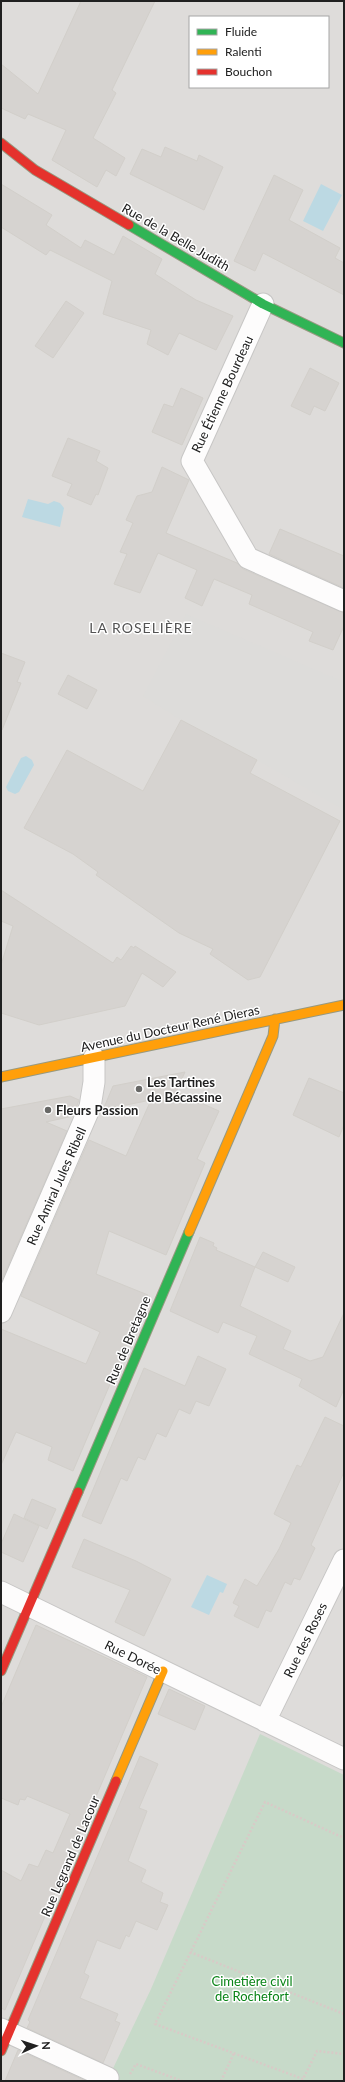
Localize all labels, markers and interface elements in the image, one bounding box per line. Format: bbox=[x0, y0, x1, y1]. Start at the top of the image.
legend bbox=[189, 16, 329, 88]
text: Fluide bbox=[225, 24, 257, 39]
text: Ralenti bbox=[225, 44, 262, 59]
text: Bouchon bbox=[225, 64, 272, 79]
street label: Rue de la Belle Judith bbox=[119, 200, 233, 274]
street label: Rue Étienne Bourdeau bbox=[188, 333, 256, 455]
district label: LA ROSELIÈRE bbox=[89, 619, 193, 636]
street label: Avenue du Docteur René Dieras bbox=[79, 1001, 261, 1055]
place label: Les Tartines de Bécassine bbox=[147, 1074, 222, 1105]
marker: Les Tartines de Bécassine bbox=[134, 1084, 144, 1094]
place label: Fleurs Passion bbox=[56, 1102, 138, 1118]
marker: Fleurs Passion bbox=[43, 1105, 53, 1115]
street label: Rue Amiral Jules Ribell bbox=[23, 1125, 89, 1247]
street label: Rue de Bretagne bbox=[102, 1293, 154, 1387]
street label: Rue des Roses bbox=[280, 1599, 330, 1680]
street label: Rue Dorée bbox=[102, 1637, 164, 1678]
street label: Rue Legrand de Lacour bbox=[37, 1793, 103, 1919]
park label: Cimetière civil de Rochefort bbox=[211, 1973, 293, 2004]
north arrow bbox=[16, 2026, 56, 2066]
text: N bbox=[40, 2041, 53, 2050]

